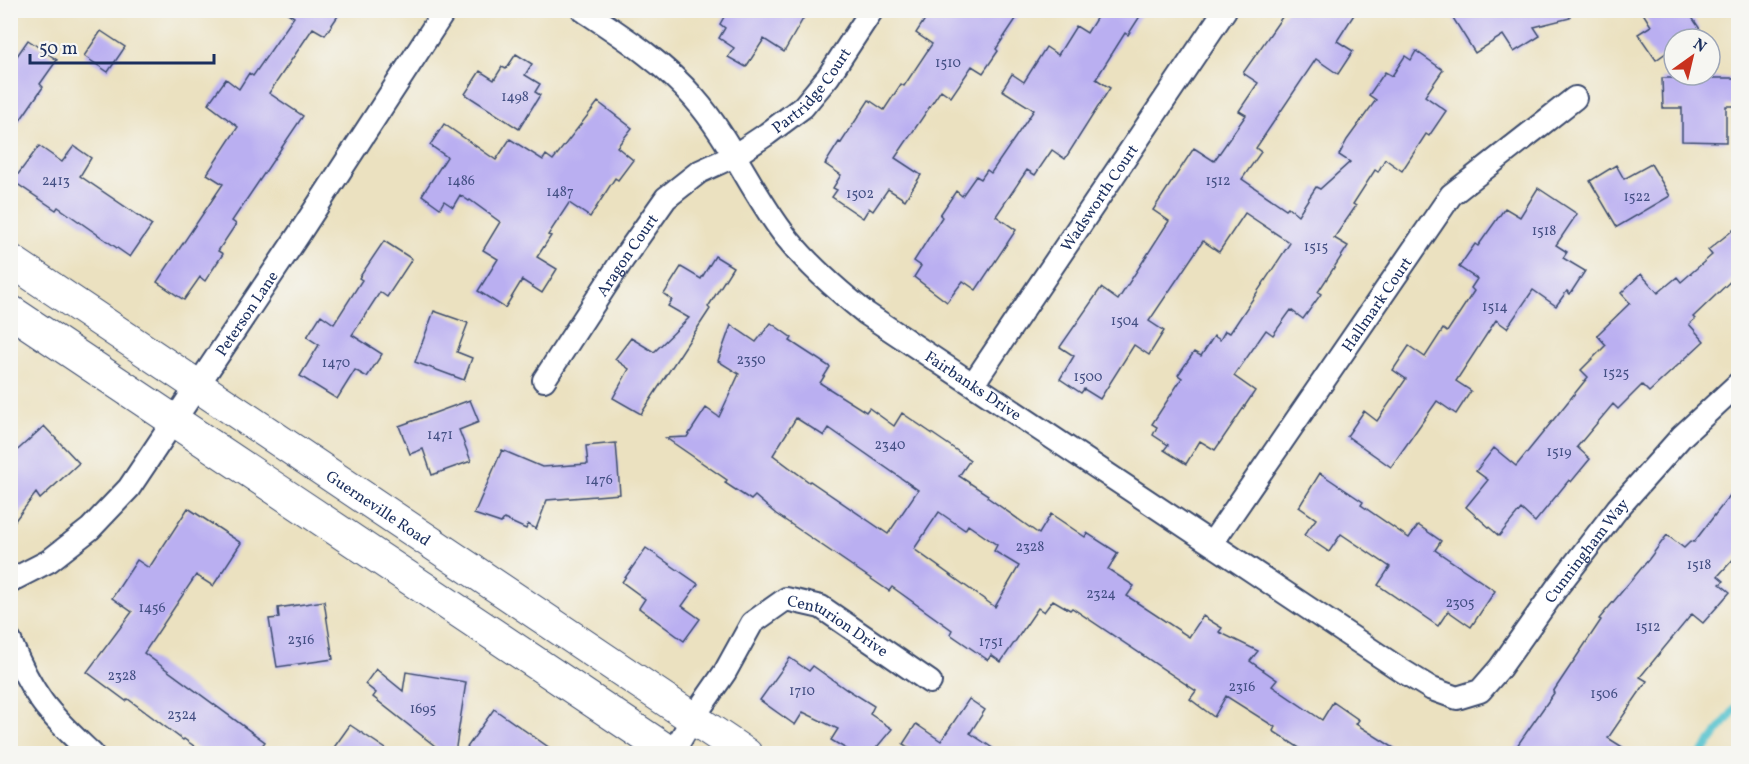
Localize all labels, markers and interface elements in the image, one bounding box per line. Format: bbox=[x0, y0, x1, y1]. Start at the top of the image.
scale bar bbox=[30, 27, 214, 65]
north arrow bbox=[1662, 27, 1722, 87]
text: N bbox=[1688, 34, 1711, 59]
text: 50 m bbox=[39, 37, 78, 62]
street label: Partridge Court bbox=[768, 44, 857, 140]
house number: 1510 bbox=[935, 54, 961, 73]
house number: 1498 bbox=[501, 88, 529, 107]
street label: Wadsworth Court bbox=[1056, 140, 1145, 256]
house number: 2413 bbox=[42, 172, 70, 191]
house number: 1486 bbox=[447, 172, 475, 191]
house number: 1512 bbox=[1205, 172, 1231, 191]
house number: 1487 bbox=[546, 183, 574, 202]
house number: 1502 bbox=[846, 185, 874, 204]
house number: 1522 bbox=[1623, 188, 1651, 207]
street label: Aragon Court bbox=[592, 210, 665, 302]
house number: 1518 bbox=[1532, 222, 1556, 241]
house number: 1515 bbox=[1304, 238, 1328, 257]
street label: Hallmark Court bbox=[1337, 253, 1418, 357]
street label: Peterson Lane bbox=[211, 267, 284, 361]
house number: 1514 bbox=[1482, 298, 1508, 317]
house number: 1504 bbox=[1111, 312, 1139, 331]
street label: Fairbanks Drive bbox=[920, 346, 1025, 427]
house number: 2350 bbox=[736, 351, 766, 370]
house number: 1470 bbox=[322, 354, 350, 373]
house number: 1525 bbox=[1603, 364, 1629, 383]
house number: 1500 bbox=[1074, 368, 1103, 387]
house number: 1471 bbox=[427, 426, 453, 445]
house number: 2340 bbox=[875, 436, 905, 455]
house number: 1519 bbox=[1547, 443, 1571, 462]
street label: Guerneville Road bbox=[321, 466, 434, 552]
house number: 1476 bbox=[585, 471, 613, 490]
street label: Cunningham Way bbox=[1540, 494, 1635, 608]
house number: 2328 bbox=[1016, 538, 1044, 557]
house number: 1518 bbox=[1687, 556, 1711, 575]
house number: 2324 bbox=[1086, 585, 1116, 604]
street label: Centurion Drive bbox=[785, 591, 892, 663]
house number: 2305 bbox=[1445, 594, 1475, 613]
house number: 1456 bbox=[138, 599, 166, 618]
house number: 1512 bbox=[1635, 618, 1661, 637]
house number: 2316 bbox=[288, 631, 314, 650]
house number: 1751 bbox=[979, 633, 1003, 652]
house number: 2328 bbox=[108, 667, 136, 686]
house number: 2316 bbox=[1229, 678, 1255, 697]
house number: 1710 bbox=[789, 682, 815, 701]
house number: 1506 bbox=[1590, 685, 1618, 704]
house number: 1695 bbox=[410, 700, 436, 719]
house number: 2324 bbox=[167, 706, 197, 725]

